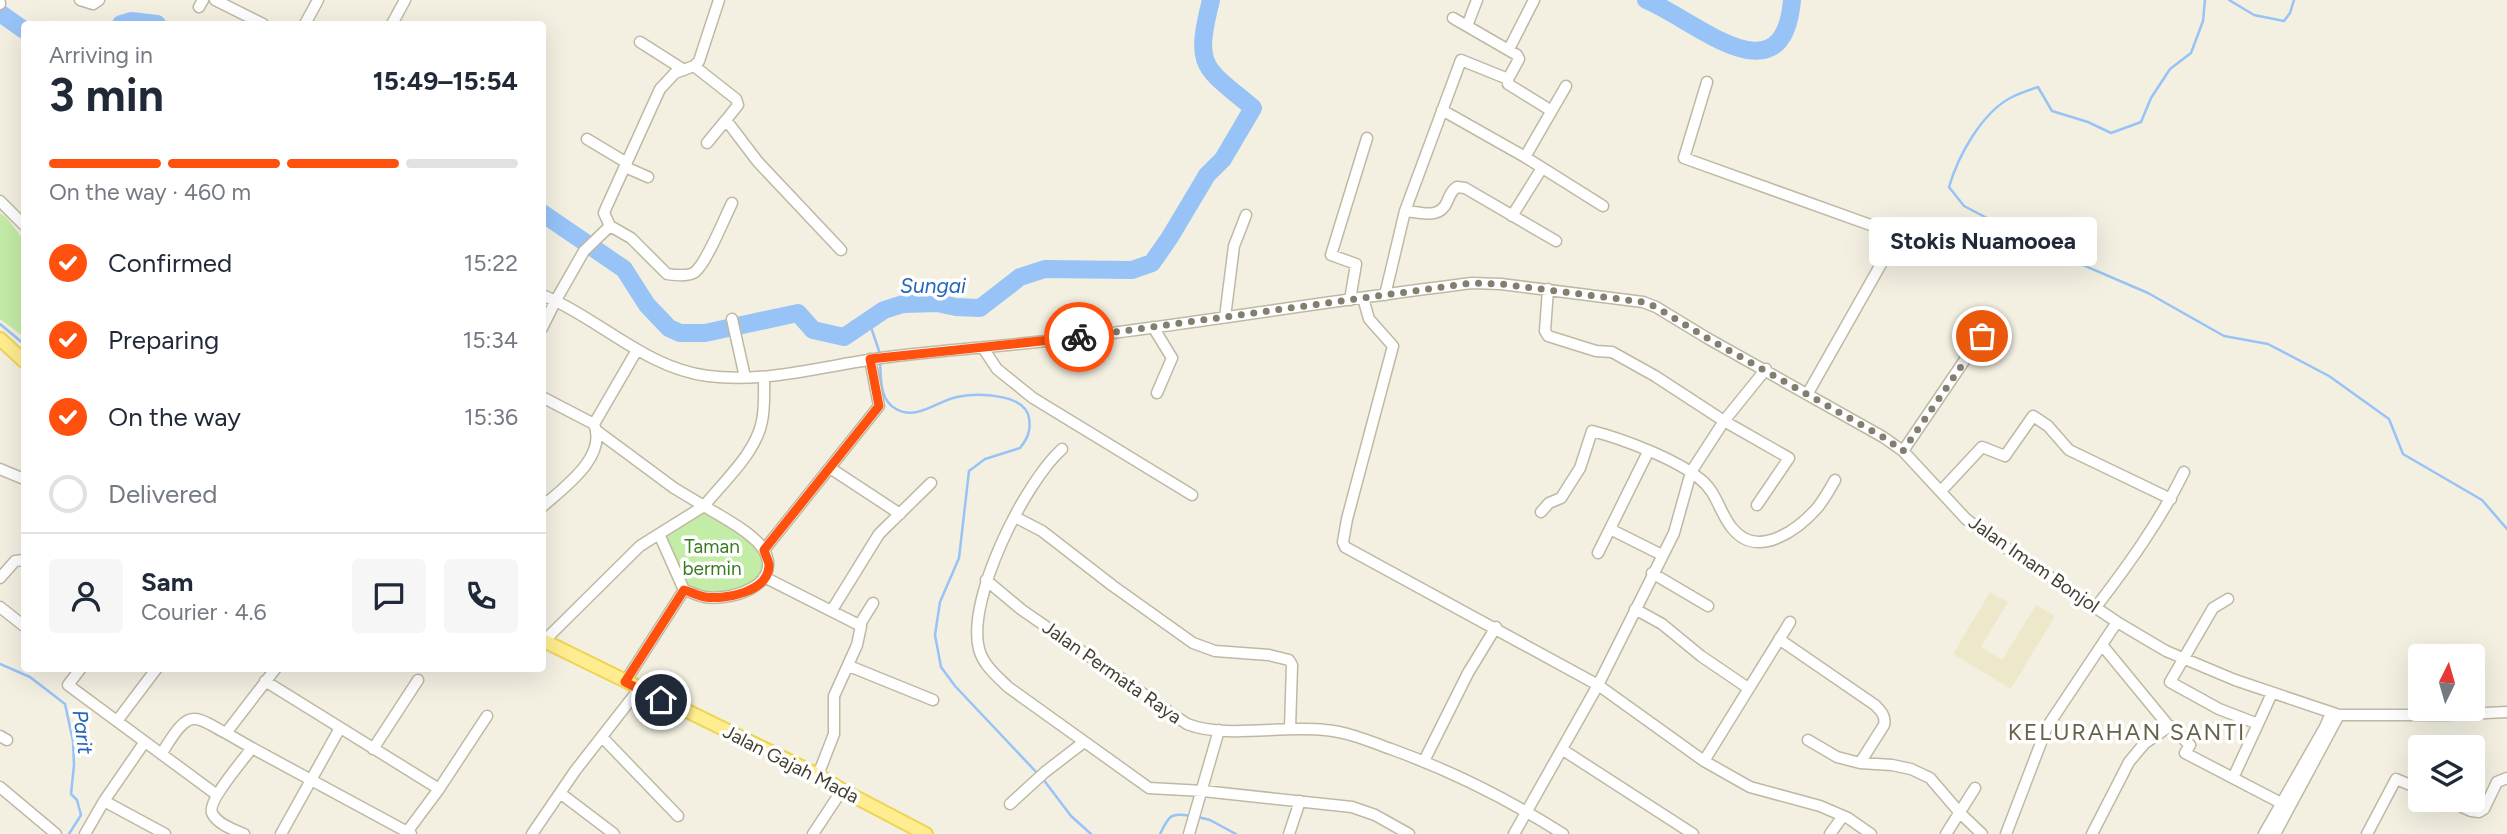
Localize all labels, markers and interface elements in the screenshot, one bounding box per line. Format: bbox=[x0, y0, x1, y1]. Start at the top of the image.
text: Arriving in bbox=[49, 41, 153, 69]
text: 15:49–15:54 bbox=[373, 65, 518, 97]
text: 3 min bbox=[49, 67, 164, 123]
text: On the way · 460 m bbox=[49, 178, 251, 206]
callout: Stokis Nuamooea bbox=[1868, 217, 2096, 266]
text: Stokis Nuamooea bbox=[1890, 227, 2076, 255]
icon: check bbox=[49, 244, 87, 282]
text: Confirmed bbox=[108, 247, 232, 279]
text: 15:22 bbox=[464, 249, 518, 277]
water label: Sungai bbox=[900, 273, 966, 298]
courier bbox=[1044, 302, 1114, 372]
pin bbox=[1952, 306, 2012, 366]
icon: bag bbox=[1963, 317, 2001, 355]
icon: bike bbox=[1060, 318, 1098, 356]
icon: check bbox=[49, 321, 87, 359]
text: Preparing bbox=[108, 324, 219, 356]
text: 15:34 bbox=[463, 326, 518, 354]
icon: check bbox=[49, 398, 87, 436]
text: On the way bbox=[108, 401, 241, 433]
text: 15:36 bbox=[464, 403, 518, 431]
text: Delivered bbox=[108, 478, 217, 510]
street label: Jalan Imam Bonjol bbox=[1964, 510, 2104, 618]
park label: Taman bermin bbox=[682, 535, 742, 580]
button: person bbox=[49, 559, 123, 633]
button: chat bbox=[352, 559, 426, 633]
button: phone bbox=[444, 559, 518, 633]
text: Sam bbox=[141, 566, 193, 598]
text: Courier · 4.6 bbox=[141, 598, 267, 626]
street label: Jalan Permata Raya bbox=[1038, 615, 1186, 729]
north arrow bbox=[2408, 644, 2485, 721]
map controls bbox=[2408, 644, 2485, 812]
pin bbox=[631, 670, 691, 730]
icon: home bbox=[642, 681, 680, 719]
water label: Parit bbox=[68, 708, 99, 757]
district label: KELURAHAN SANTI bbox=[2008, 718, 2246, 746]
street label: Jalan Gajah Mada bbox=[719, 720, 863, 808]
button: layers bbox=[2408, 735, 2485, 812]

